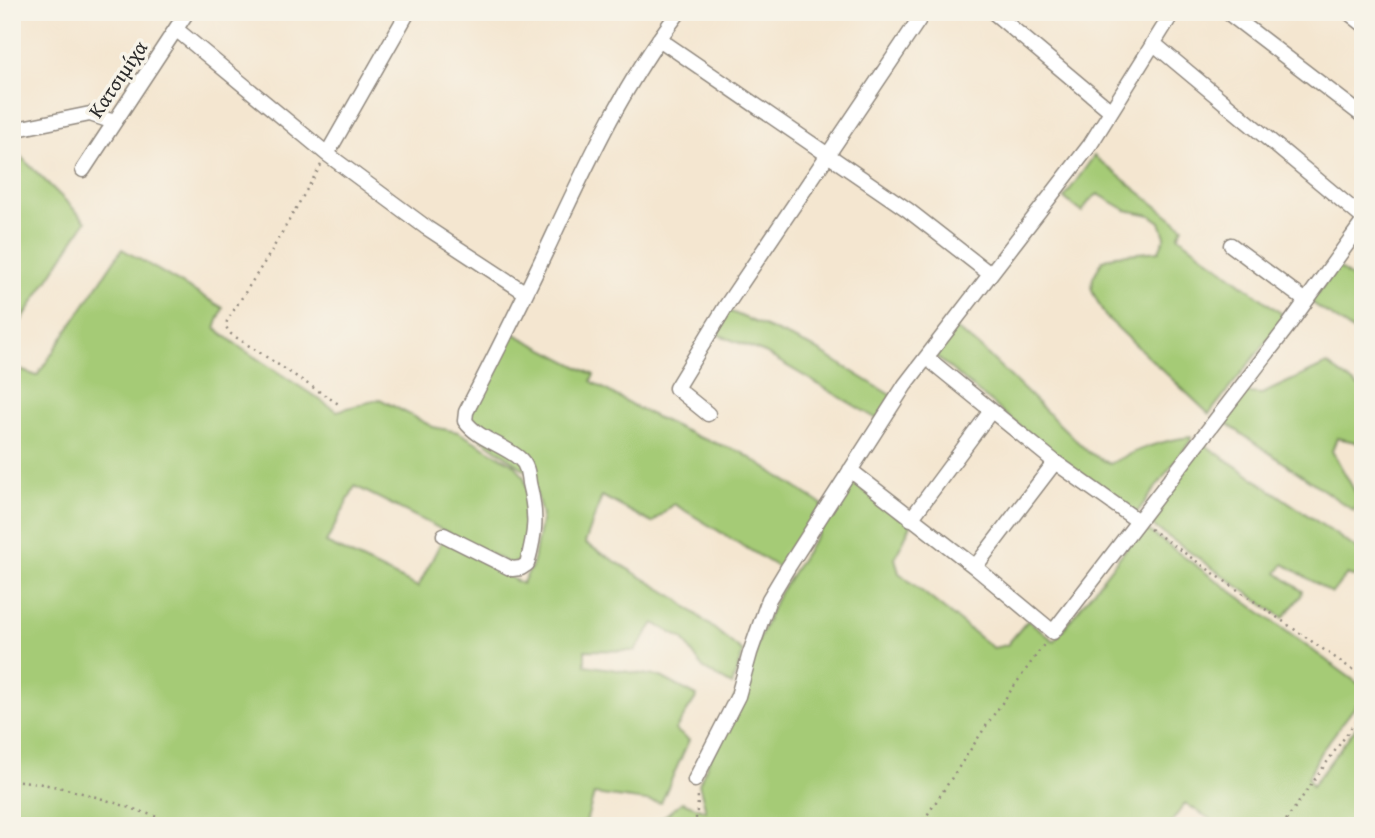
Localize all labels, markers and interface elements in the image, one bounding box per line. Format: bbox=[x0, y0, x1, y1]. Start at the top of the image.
street label: Κατσιμίχα bbox=[80, 34, 155, 124]

